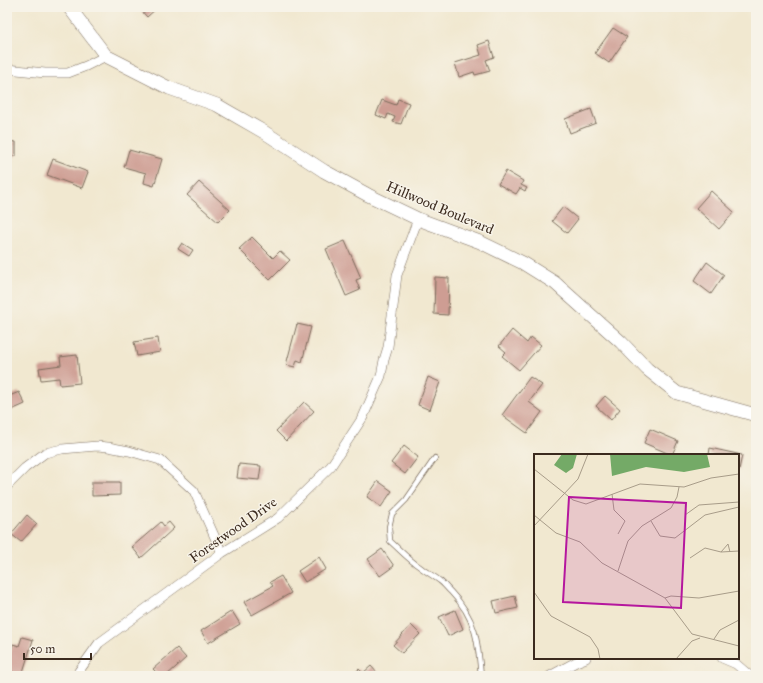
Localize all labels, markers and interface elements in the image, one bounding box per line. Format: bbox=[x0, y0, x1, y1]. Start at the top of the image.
street label: Hillwood Boulevard bbox=[384, 178, 496, 238]
inset map bbox=[534, 454, 739, 659]
street label: Forestwood Drive bbox=[186, 493, 280, 566]
scale bar bbox=[24, 635, 91, 661]
text: 50 m bbox=[30, 642, 55, 656]

